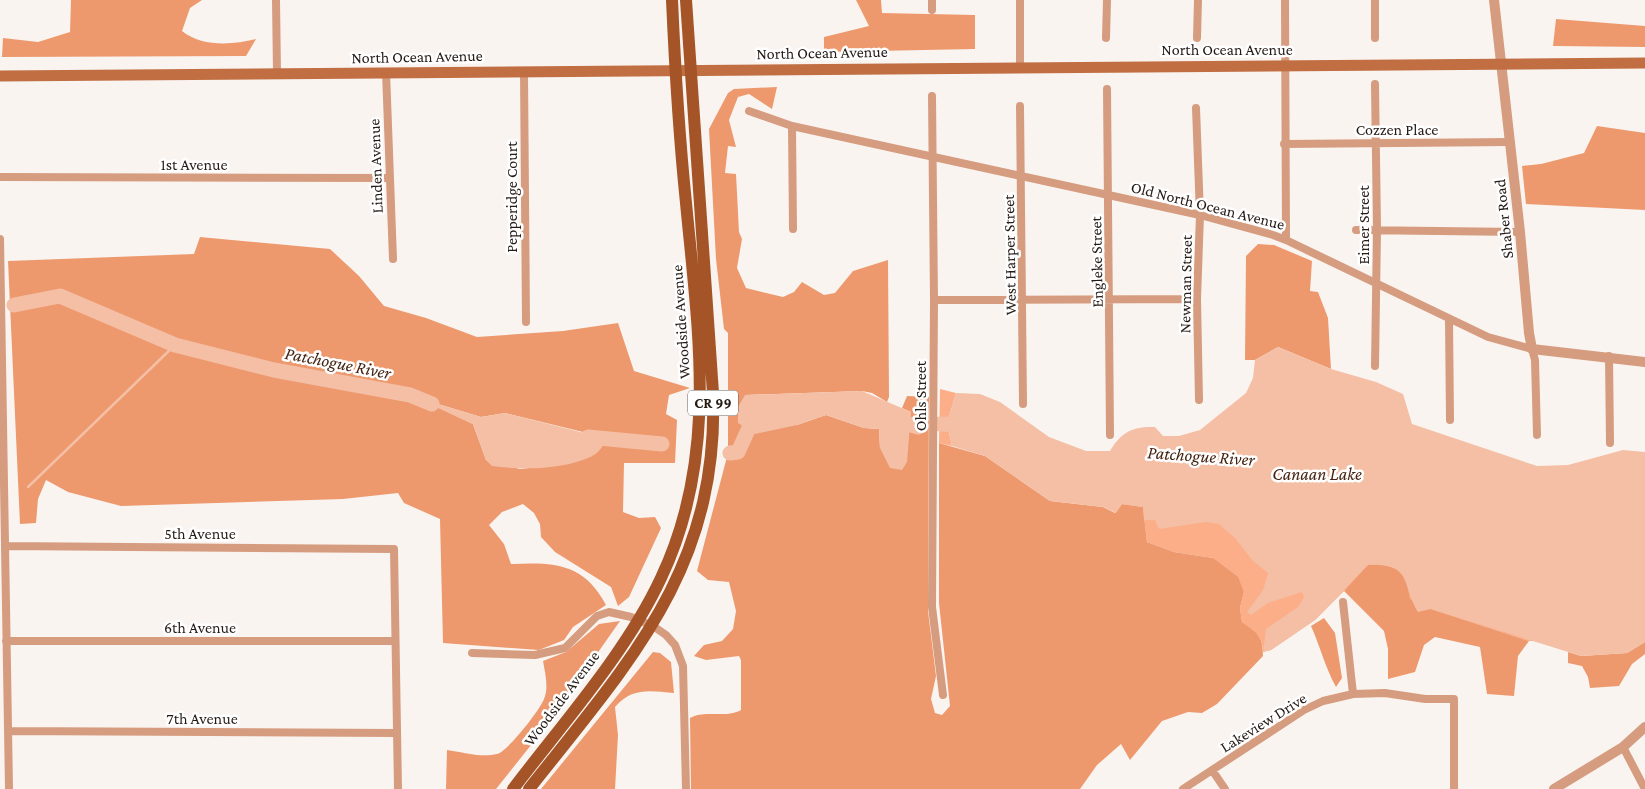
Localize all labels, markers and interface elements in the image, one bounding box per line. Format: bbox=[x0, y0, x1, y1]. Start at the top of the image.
street label: North Ocean Avenue bbox=[1161, 41, 1293, 58]
street label: North Ocean Avenue bbox=[756, 43, 888, 62]
street label: North Ocean Avenue bbox=[351, 47, 483, 66]
street label: Linden Avenue bbox=[365, 118, 386, 214]
street label: Cozzen Place bbox=[1356, 121, 1438, 138]
street label: Pepperidge Court bbox=[503, 141, 521, 253]
street label: 1st Avenue bbox=[160, 156, 228, 173]
street label: Old North Ocean Avenue bbox=[1129, 178, 1286, 233]
street label: Shaber Road bbox=[1491, 178, 1516, 260]
street label: Eimer Street bbox=[1355, 185, 1372, 264]
street label: West Harper Street bbox=[1000, 194, 1020, 316]
street label: Engleke Street bbox=[1087, 215, 1107, 308]
street label: Newman Street bbox=[1176, 234, 1195, 333]
street label: Woodside Avenue bbox=[668, 264, 693, 380]
water label: Patchogue River bbox=[283, 343, 393, 383]
street label: Ohls Street bbox=[912, 360, 929, 431]
road number: CR 99 bbox=[688, 390, 738, 416]
water label: Patchogue River bbox=[1147, 442, 1256, 470]
water label: Canaan Lake bbox=[1272, 464, 1362, 484]
street label: 5th Avenue bbox=[164, 525, 236, 542]
street label: 6th Avenue bbox=[164, 619, 236, 636]
street label: Woodside Avenue bbox=[520, 648, 603, 749]
street label: Lakeview Drive bbox=[1217, 689, 1309, 756]
street label: 7th Avenue bbox=[166, 710, 238, 727]

